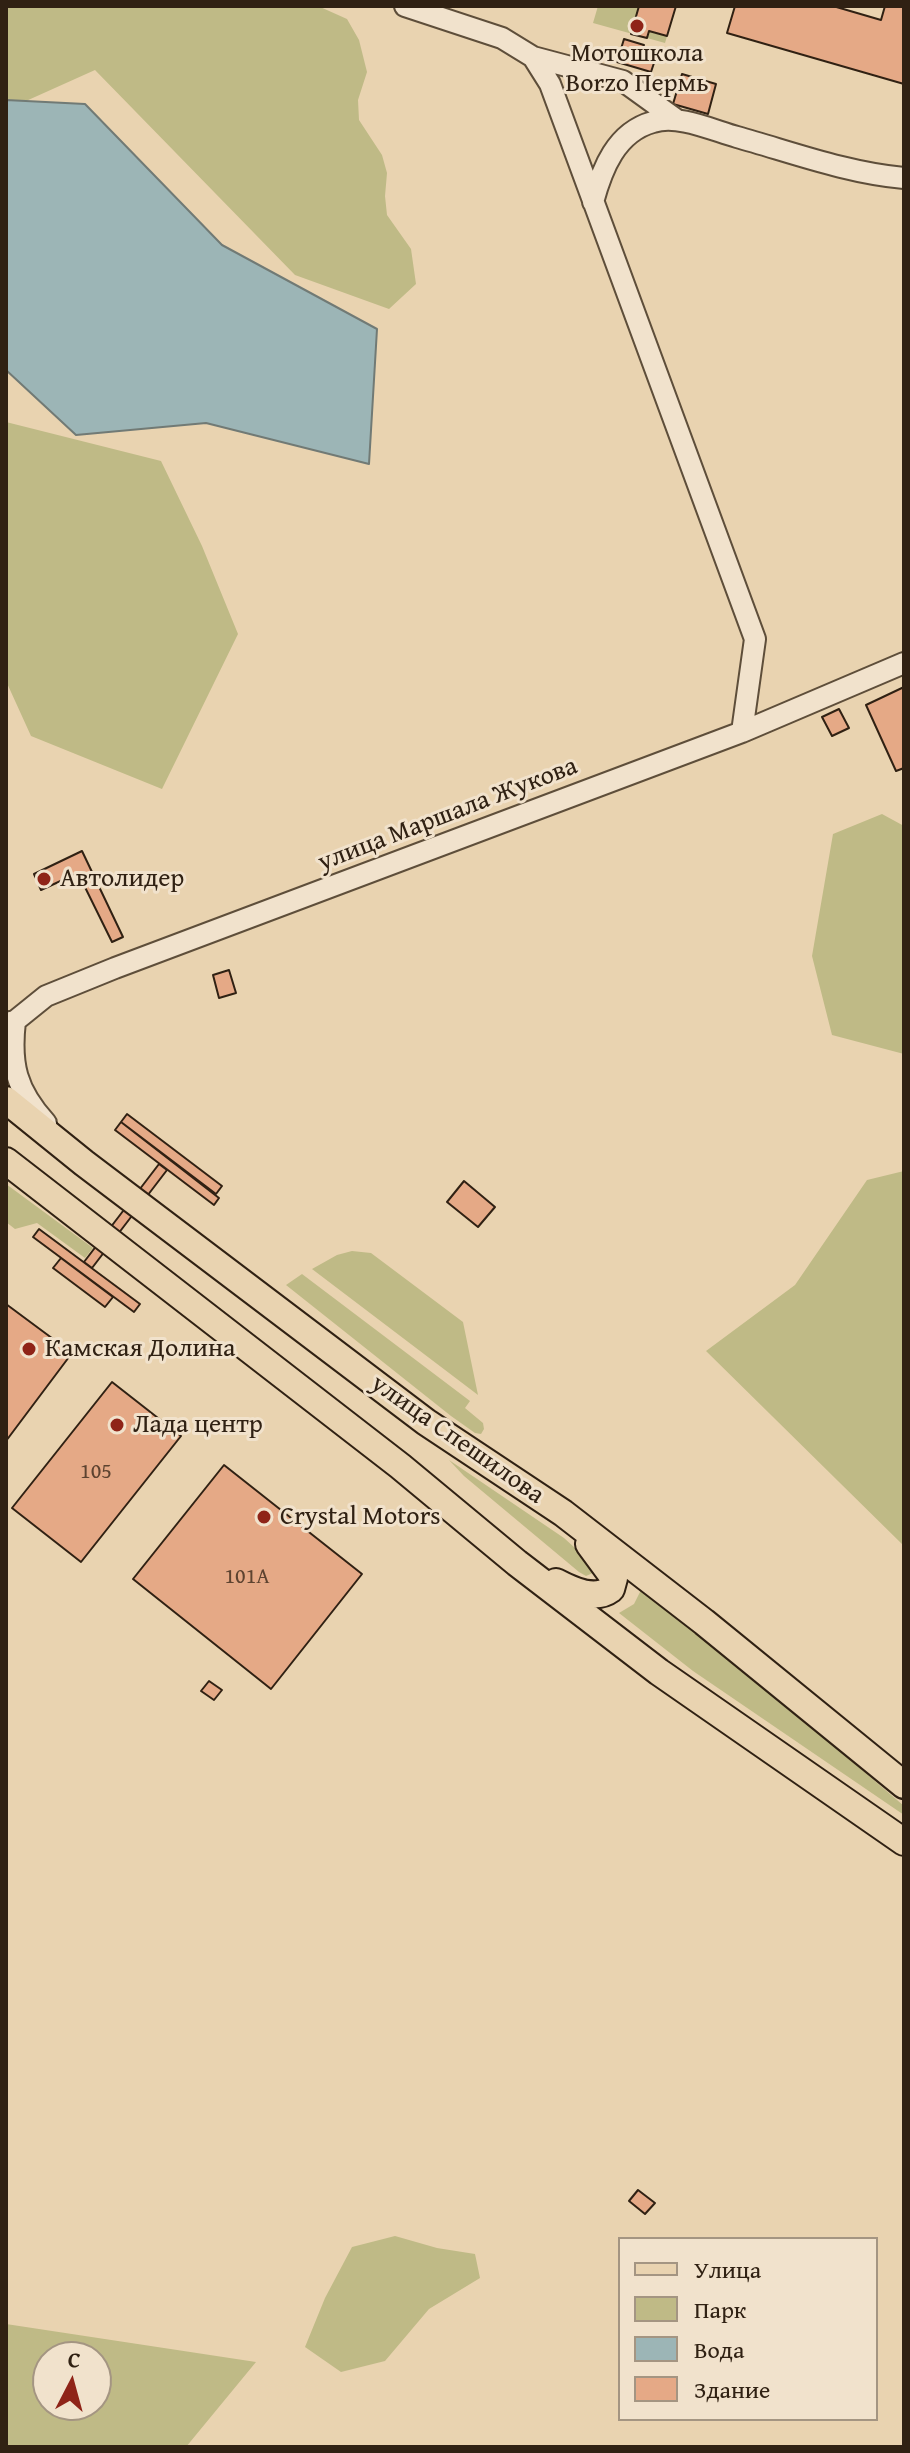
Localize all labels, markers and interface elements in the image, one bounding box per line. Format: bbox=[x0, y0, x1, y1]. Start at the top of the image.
marker: Мотошкола Borzo Пермь bbox=[628, 17, 646, 35]
place label: Мотошкола Borzo Пермь bbox=[566, 38, 708, 100]
street label: улица Маршала Жукова bbox=[314, 751, 582, 879]
place label: Автолидер bbox=[60, 863, 184, 895]
marker: Автолидер bbox=[35, 870, 53, 888]
place label: Камская Долина bbox=[45, 1333, 235, 1365]
marker: Камская Долина bbox=[20, 1340, 38, 1358]
street label: улица Спешилова bbox=[364, 1369, 550, 1511]
place label: Лада центр bbox=[133, 1409, 263, 1441]
marker: Лада центр bbox=[108, 1416, 126, 1434]
house number: 105 bbox=[80, 1459, 112, 1485]
place label: Crystal Motors bbox=[280, 1501, 441, 1533]
marker: Crystal Motors bbox=[255, 1508, 273, 1526]
house number: 101А bbox=[224, 1564, 270, 1590]
legend bbox=[618, 2237, 878, 2421]
text: Улица bbox=[694, 2252, 761, 2287]
text: Парк bbox=[694, 2292, 746, 2327]
text: Вода bbox=[694, 2332, 744, 2367]
north arrow bbox=[32, 2341, 112, 2421]
text: С bbox=[66, 2343, 82, 2376]
text: Здание bbox=[694, 2372, 770, 2407]

